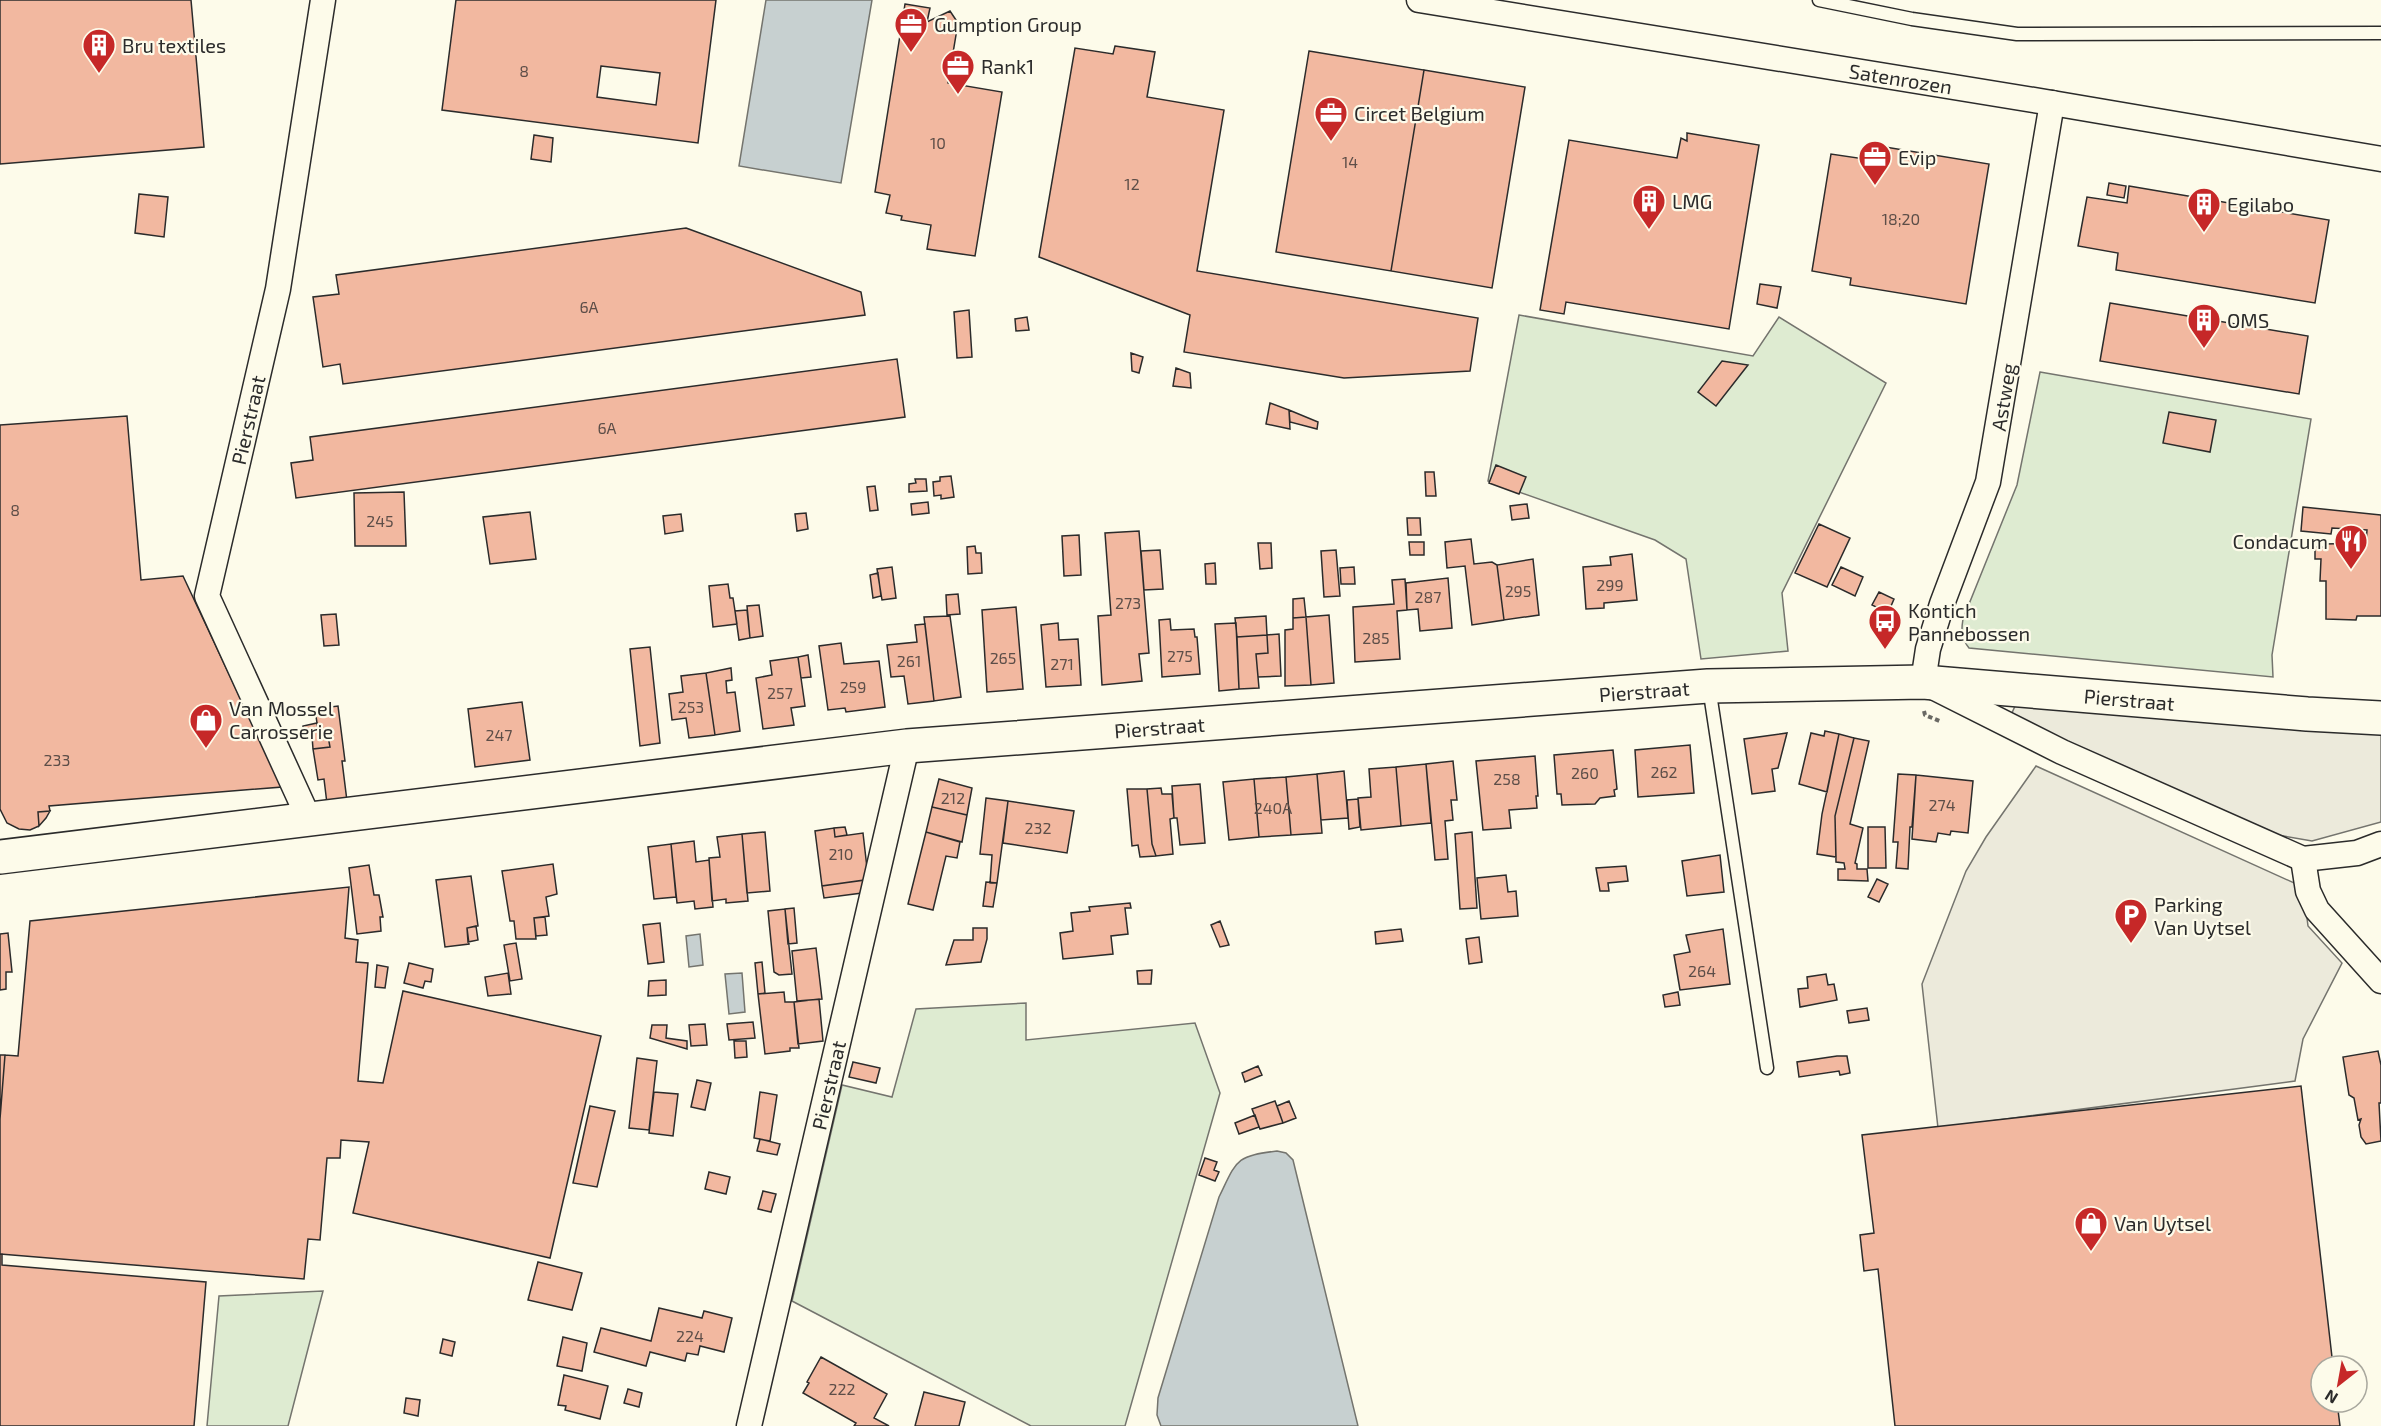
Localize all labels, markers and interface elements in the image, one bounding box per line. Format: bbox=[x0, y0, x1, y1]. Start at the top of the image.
office icon: Gumption Group bbox=[893, 6, 929, 53]
place label: Gumption Group bbox=[934, 12, 1082, 36]
building icon: Bru textiles bbox=[81, 27, 117, 74]
place label: Bru textiles bbox=[122, 33, 226, 57]
office icon: Rank1 bbox=[940, 48, 976, 95]
place label: Rank1 bbox=[981, 54, 1034, 78]
street label: Satenrozen bbox=[1847, 58, 1954, 99]
house number: 8 bbox=[519, 61, 529, 80]
office icon: Circet Belgium bbox=[1313, 95, 1349, 142]
place label: Circet Belgium bbox=[1354, 101, 1485, 125]
house number: 10 bbox=[930, 133, 946, 152]
office icon: Evip bbox=[1857, 139, 1893, 186]
place label: Evip bbox=[1898, 145, 1936, 169]
house number: 14 bbox=[1342, 152, 1358, 171]
house number: 12 bbox=[1124, 174, 1140, 193]
building icon: LMG bbox=[1631, 183, 1667, 230]
building icon: Egilabo bbox=[2186, 186, 2222, 233]
place label: LMG bbox=[1672, 189, 1712, 213]
place label: Egilabo bbox=[2227, 192, 2294, 216]
house number: 18;20 bbox=[1882, 209, 1920, 228]
house number: 6A bbox=[579, 297, 599, 316]
building icon: OMS bbox=[2186, 302, 2222, 349]
place label: OMS bbox=[2227, 308, 2269, 332]
street label: Astweg bbox=[1986, 361, 2020, 433]
street label: Pierstraat bbox=[226, 372, 270, 467]
house number: 6A bbox=[597, 418, 617, 437]
house number: 8 bbox=[10, 500, 20, 519]
house number: 245 bbox=[366, 511, 394, 530]
restaurant icon: Condacum bbox=[2333, 523, 2369, 570]
place label: Condacum bbox=[2232, 529, 2328, 553]
house number: 299 bbox=[1596, 575, 1624, 594]
house number: 295 bbox=[1505, 581, 1531, 600]
house number: 287 bbox=[1415, 587, 1441, 606]
house number: 273 bbox=[1115, 593, 1141, 612]
place label: Kontich Pannebossen bbox=[1908, 598, 2030, 645]
bus stop icon: Kontich Pannebossen bbox=[1867, 603, 1903, 650]
house number: 285 bbox=[1362, 628, 1390, 647]
house number: 275 bbox=[1167, 646, 1193, 665]
house number: 265 bbox=[990, 648, 1016, 667]
house number: 261 bbox=[897, 651, 921, 670]
house number: 271 bbox=[1050, 654, 1074, 673]
street label: Pierstraat bbox=[1598, 675, 1691, 706]
house number: 259 bbox=[840, 677, 866, 696]
house number: 257 bbox=[767, 683, 793, 702]
street label: Pierstraat bbox=[2083, 683, 2176, 715]
place label: Van Mossel Carrosserie bbox=[229, 696, 334, 743]
house number: 253 bbox=[678, 697, 704, 716]
shop icon: Van Mossel Carrosserie bbox=[188, 702, 224, 749]
street label: Pierstraat bbox=[1113, 712, 1206, 742]
house number: 247 bbox=[485, 725, 513, 744]
house number: 233 bbox=[44, 750, 70, 769]
house number: 262 bbox=[1650, 762, 1678, 781]
house number: 260 bbox=[1571, 763, 1599, 782]
house number: 258 bbox=[1493, 769, 1521, 788]
house number: 212 bbox=[941, 788, 965, 807]
house number: 274 bbox=[1928, 795, 1956, 814]
house number: 240A bbox=[1254, 798, 1292, 817]
house number: 232 bbox=[1025, 818, 1051, 837]
house number: 210 bbox=[828, 844, 854, 863]
place label: Parking Van Uytsel bbox=[2154, 892, 2251, 939]
parking icon: Parking Van Uytsel bbox=[2113, 897, 2149, 944]
house number: 264 bbox=[1688, 961, 1716, 980]
street label: Pierstraat bbox=[806, 1038, 850, 1132]
shop icon: Van Uytsel bbox=[2073, 1205, 2109, 1252]
place label: Van Uytsel bbox=[2114, 1211, 2211, 1235]
house number: 224 bbox=[676, 1326, 704, 1345]
north arrow bbox=[2309, 1354, 2369, 1414]
house number: 222 bbox=[829, 1379, 855, 1398]
text: N bbox=[2321, 1386, 2341, 1408]

